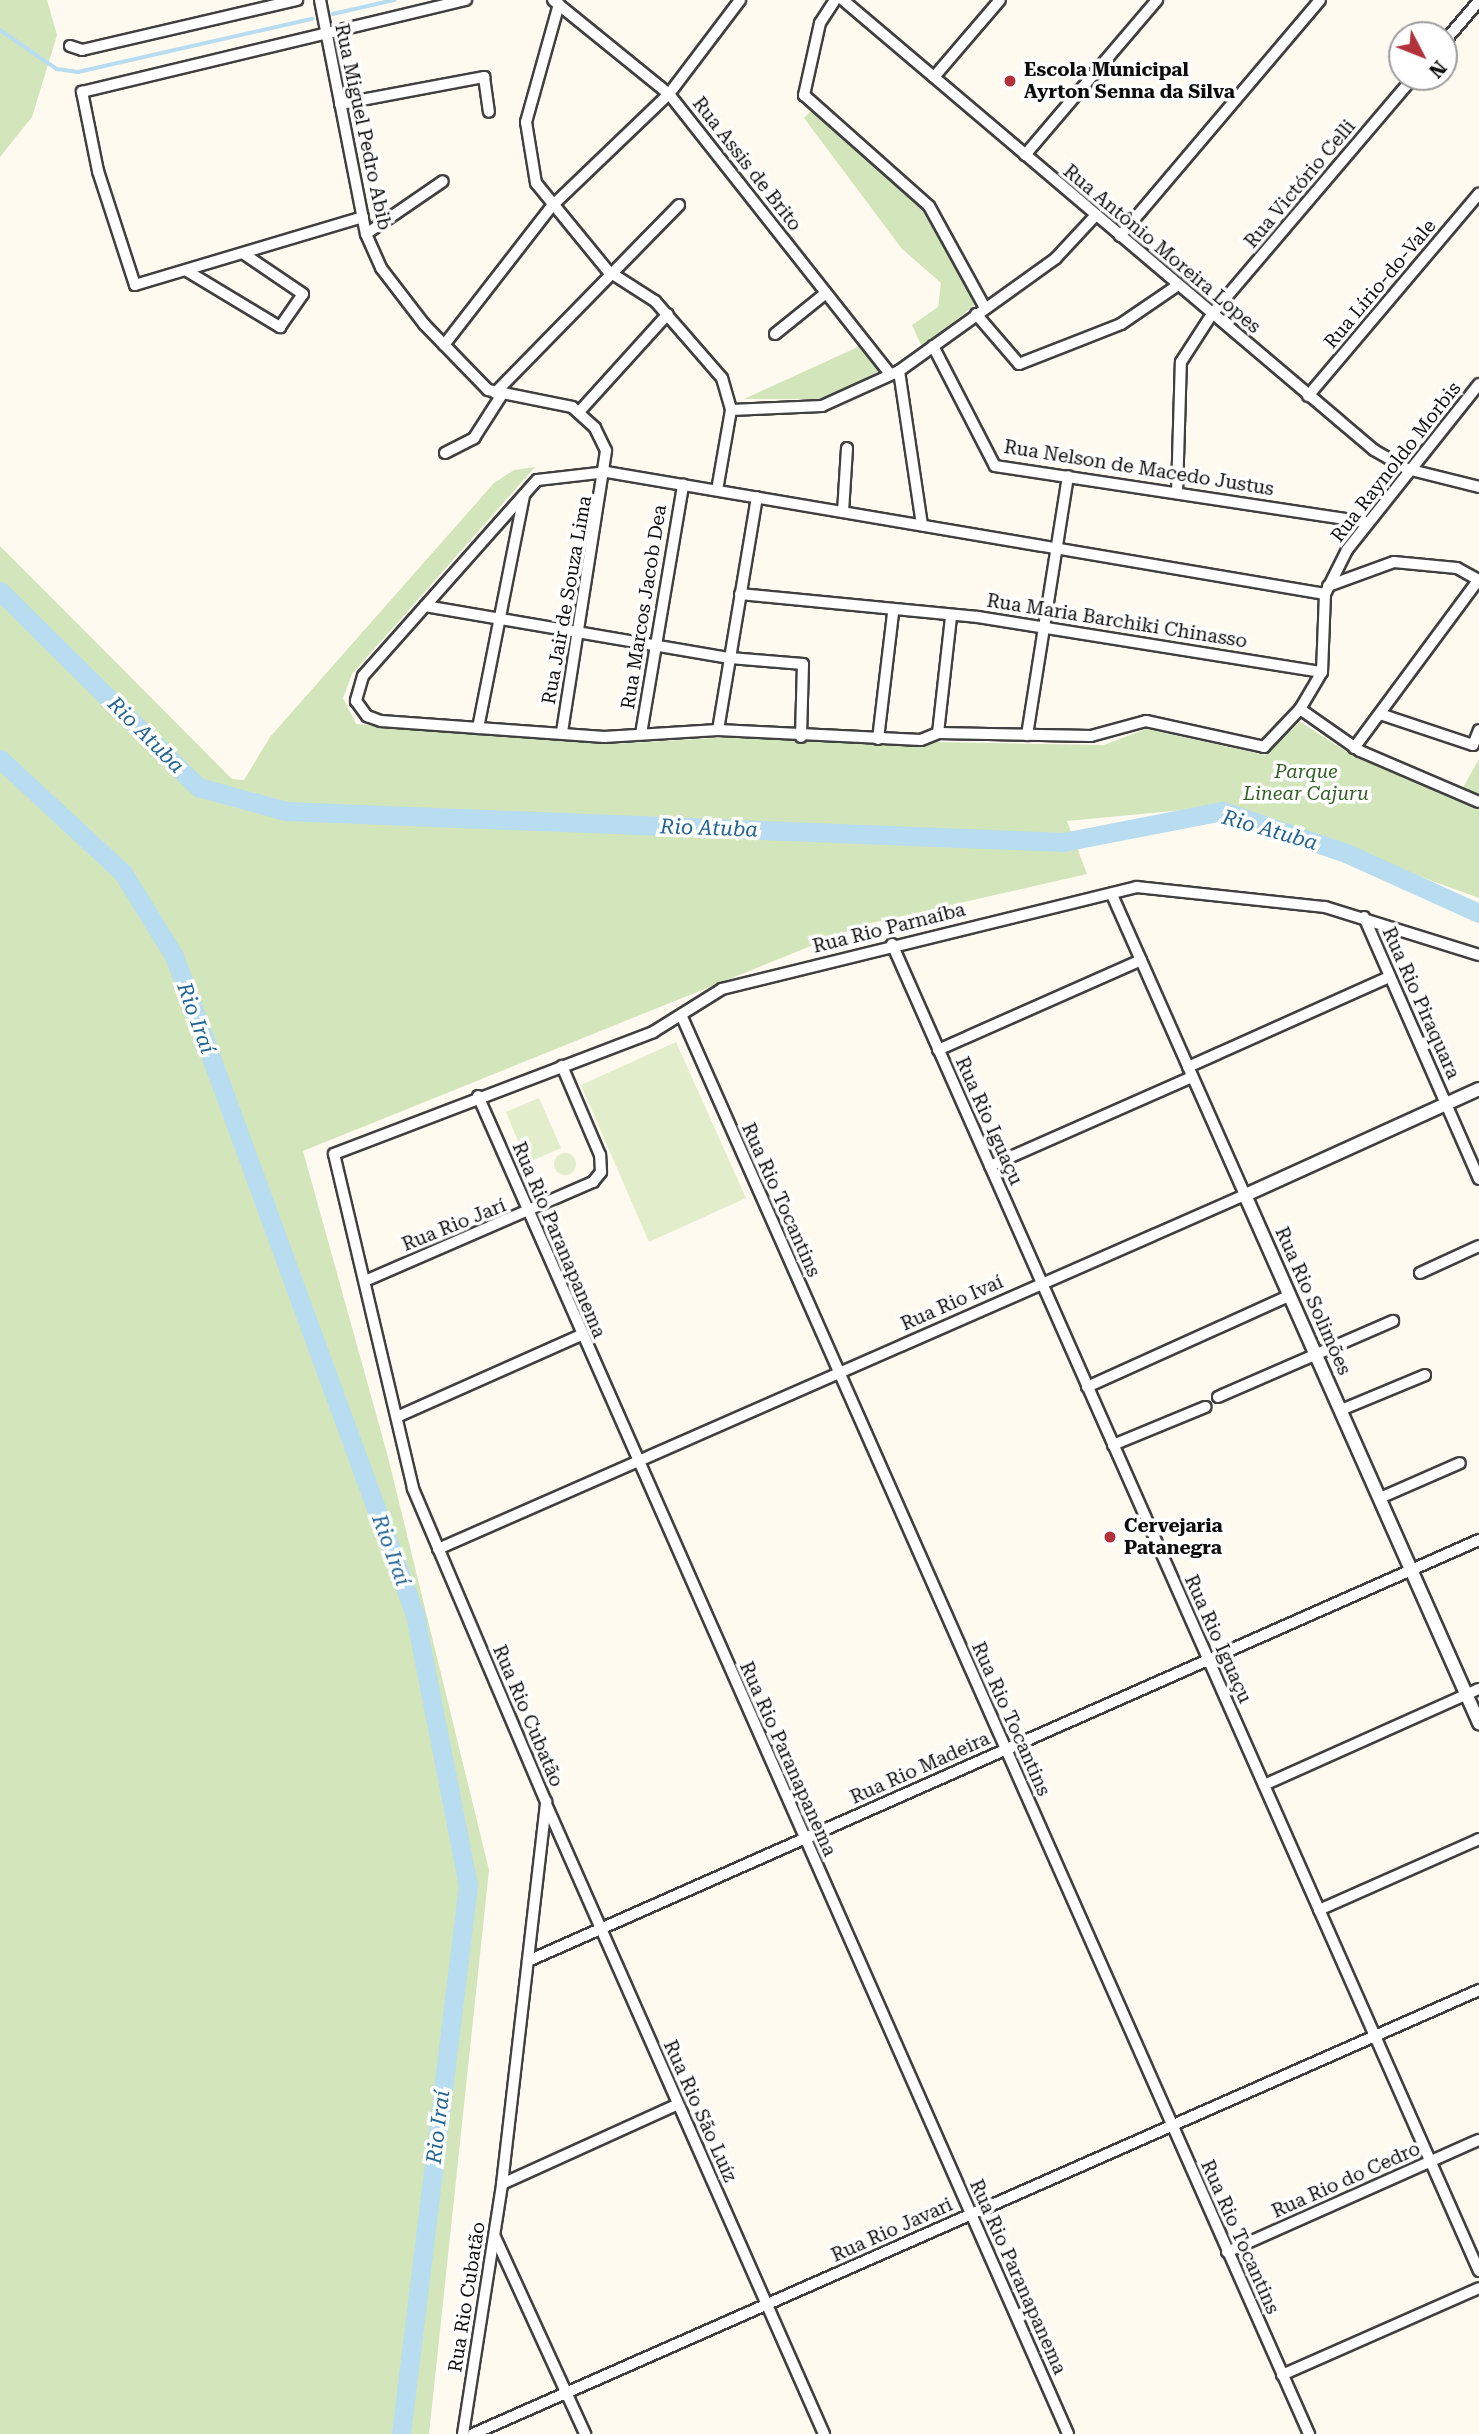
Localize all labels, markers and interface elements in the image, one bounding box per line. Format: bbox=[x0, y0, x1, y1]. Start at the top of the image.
north arrow bbox=[1388, 21, 1458, 91]
street label: Rua Miguel Pedro Abib bbox=[330, 22, 396, 232]
text: N bbox=[1424, 56, 1451, 82]
place label: Escola Municipal Ayrton Senna da Silva bbox=[1024, 59, 1235, 103]
marker: Escola Municipal Ayrton Senna da Silva bbox=[1002, 73, 1018, 89]
street label: Rua Assis de Brito bbox=[688, 92, 806, 236]
street label: Rua Victório Celli bbox=[1240, 115, 1360, 253]
street label: Rua Antônio Moreira Lopes bbox=[1059, 160, 1265, 338]
street label: Rua Lírio-do-Vale bbox=[1319, 215, 1441, 353]
street label: Rua Raynoldo Morbis bbox=[1326, 377, 1466, 547]
street label: Rua Nelson de Macedo Justus bbox=[1002, 435, 1276, 501]
street label: Rua Jair de Souza Lima bbox=[537, 494, 597, 706]
street label: Rua Marcos Jacob Dea bbox=[617, 503, 671, 711]
street label: Rua Maria Barchiki Chinasso bbox=[985, 589, 1249, 653]
water label: Rio Atuba bbox=[102, 691, 190, 779]
park label: Parque Linear Cajuru bbox=[1243, 761, 1369, 805]
water label: Rio Atuba bbox=[1219, 804, 1321, 856]
water label: Rio Atuba bbox=[660, 814, 758, 842]
street label: Rua Rio Parnaíba bbox=[810, 898, 968, 958]
street label: Rua Rio Piraquara bbox=[1377, 924, 1465, 1082]
water label: Rio Iraí bbox=[172, 979, 220, 1057]
street label: Rua Rio Iguaçu bbox=[951, 1053, 1027, 1189]
street label: Rua Rio Tocantins bbox=[737, 1119, 825, 1281]
street label: Rua Rio Paranapanema bbox=[507, 1139, 611, 1341]
street label: Rua Rio Jarí bbox=[399, 1194, 509, 1256]
street label: Rua Rio Solimões bbox=[1270, 1223, 1356, 1379]
street label: Rua Rio Ivaí bbox=[897, 1270, 1007, 1336]
water label: Rio Iraí bbox=[367, 1511, 415, 1589]
place label: Cervejaria Patanegra bbox=[1124, 1515, 1223, 1559]
marker: Cervejaria Patanegra bbox=[1102, 1529, 1118, 1545]
street label: Rua Rio Iguaçu bbox=[1180, 1571, 1256, 1707]
street label: Rua Rio Tocantins bbox=[967, 1638, 1055, 1800]
street label: Rua Rio Cubatão bbox=[488, 1642, 568, 1790]
street label: Rua Rio Paranapanema bbox=[735, 1658, 841, 1860]
street label: Rua Rio Madeira bbox=[847, 1727, 993, 1809]
street label: Rua Rio São Luíz bbox=[659, 2037, 741, 2185]
water label: Rio Iraí bbox=[421, 2089, 455, 2165]
street label: Rua Rio do Cedro bbox=[1268, 2137, 1424, 2223]
street label: Rua Rio Tocantins bbox=[1196, 2156, 1284, 2318]
street label: Rua Rio Paranapanema bbox=[965, 2176, 1071, 2378]
street label: Rua Rio Javari bbox=[828, 2193, 956, 2267]
street label: Rua Rio Cubatão bbox=[444, 2220, 490, 2374]

